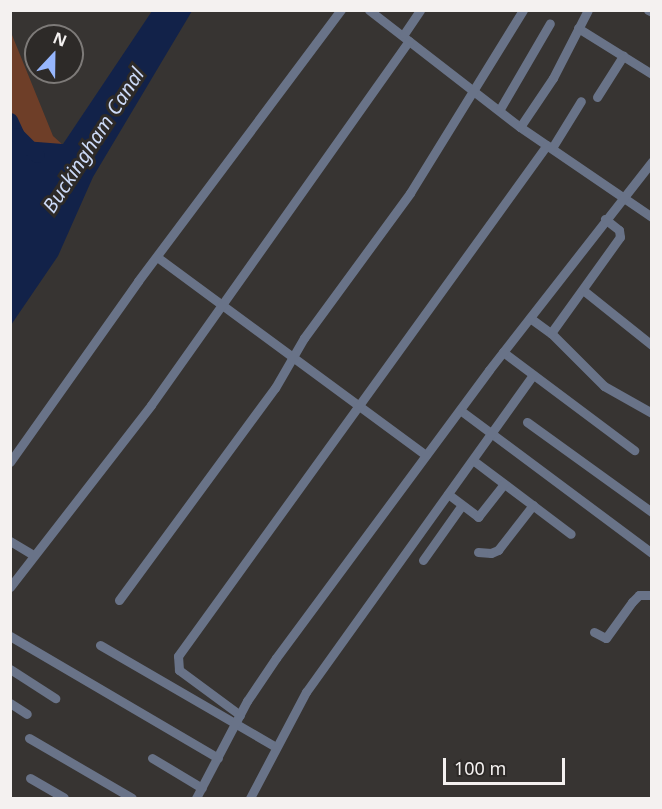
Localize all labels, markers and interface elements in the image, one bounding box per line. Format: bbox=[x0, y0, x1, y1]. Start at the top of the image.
north arrow bbox=[24, 24, 84, 84]
text: N bbox=[50, 27, 70, 52]
water label: Buckingham Canal bbox=[37, 63, 149, 217]
scale bar bbox=[446, 746, 568, 784]
text: 100 m bbox=[454, 756, 506, 780]

